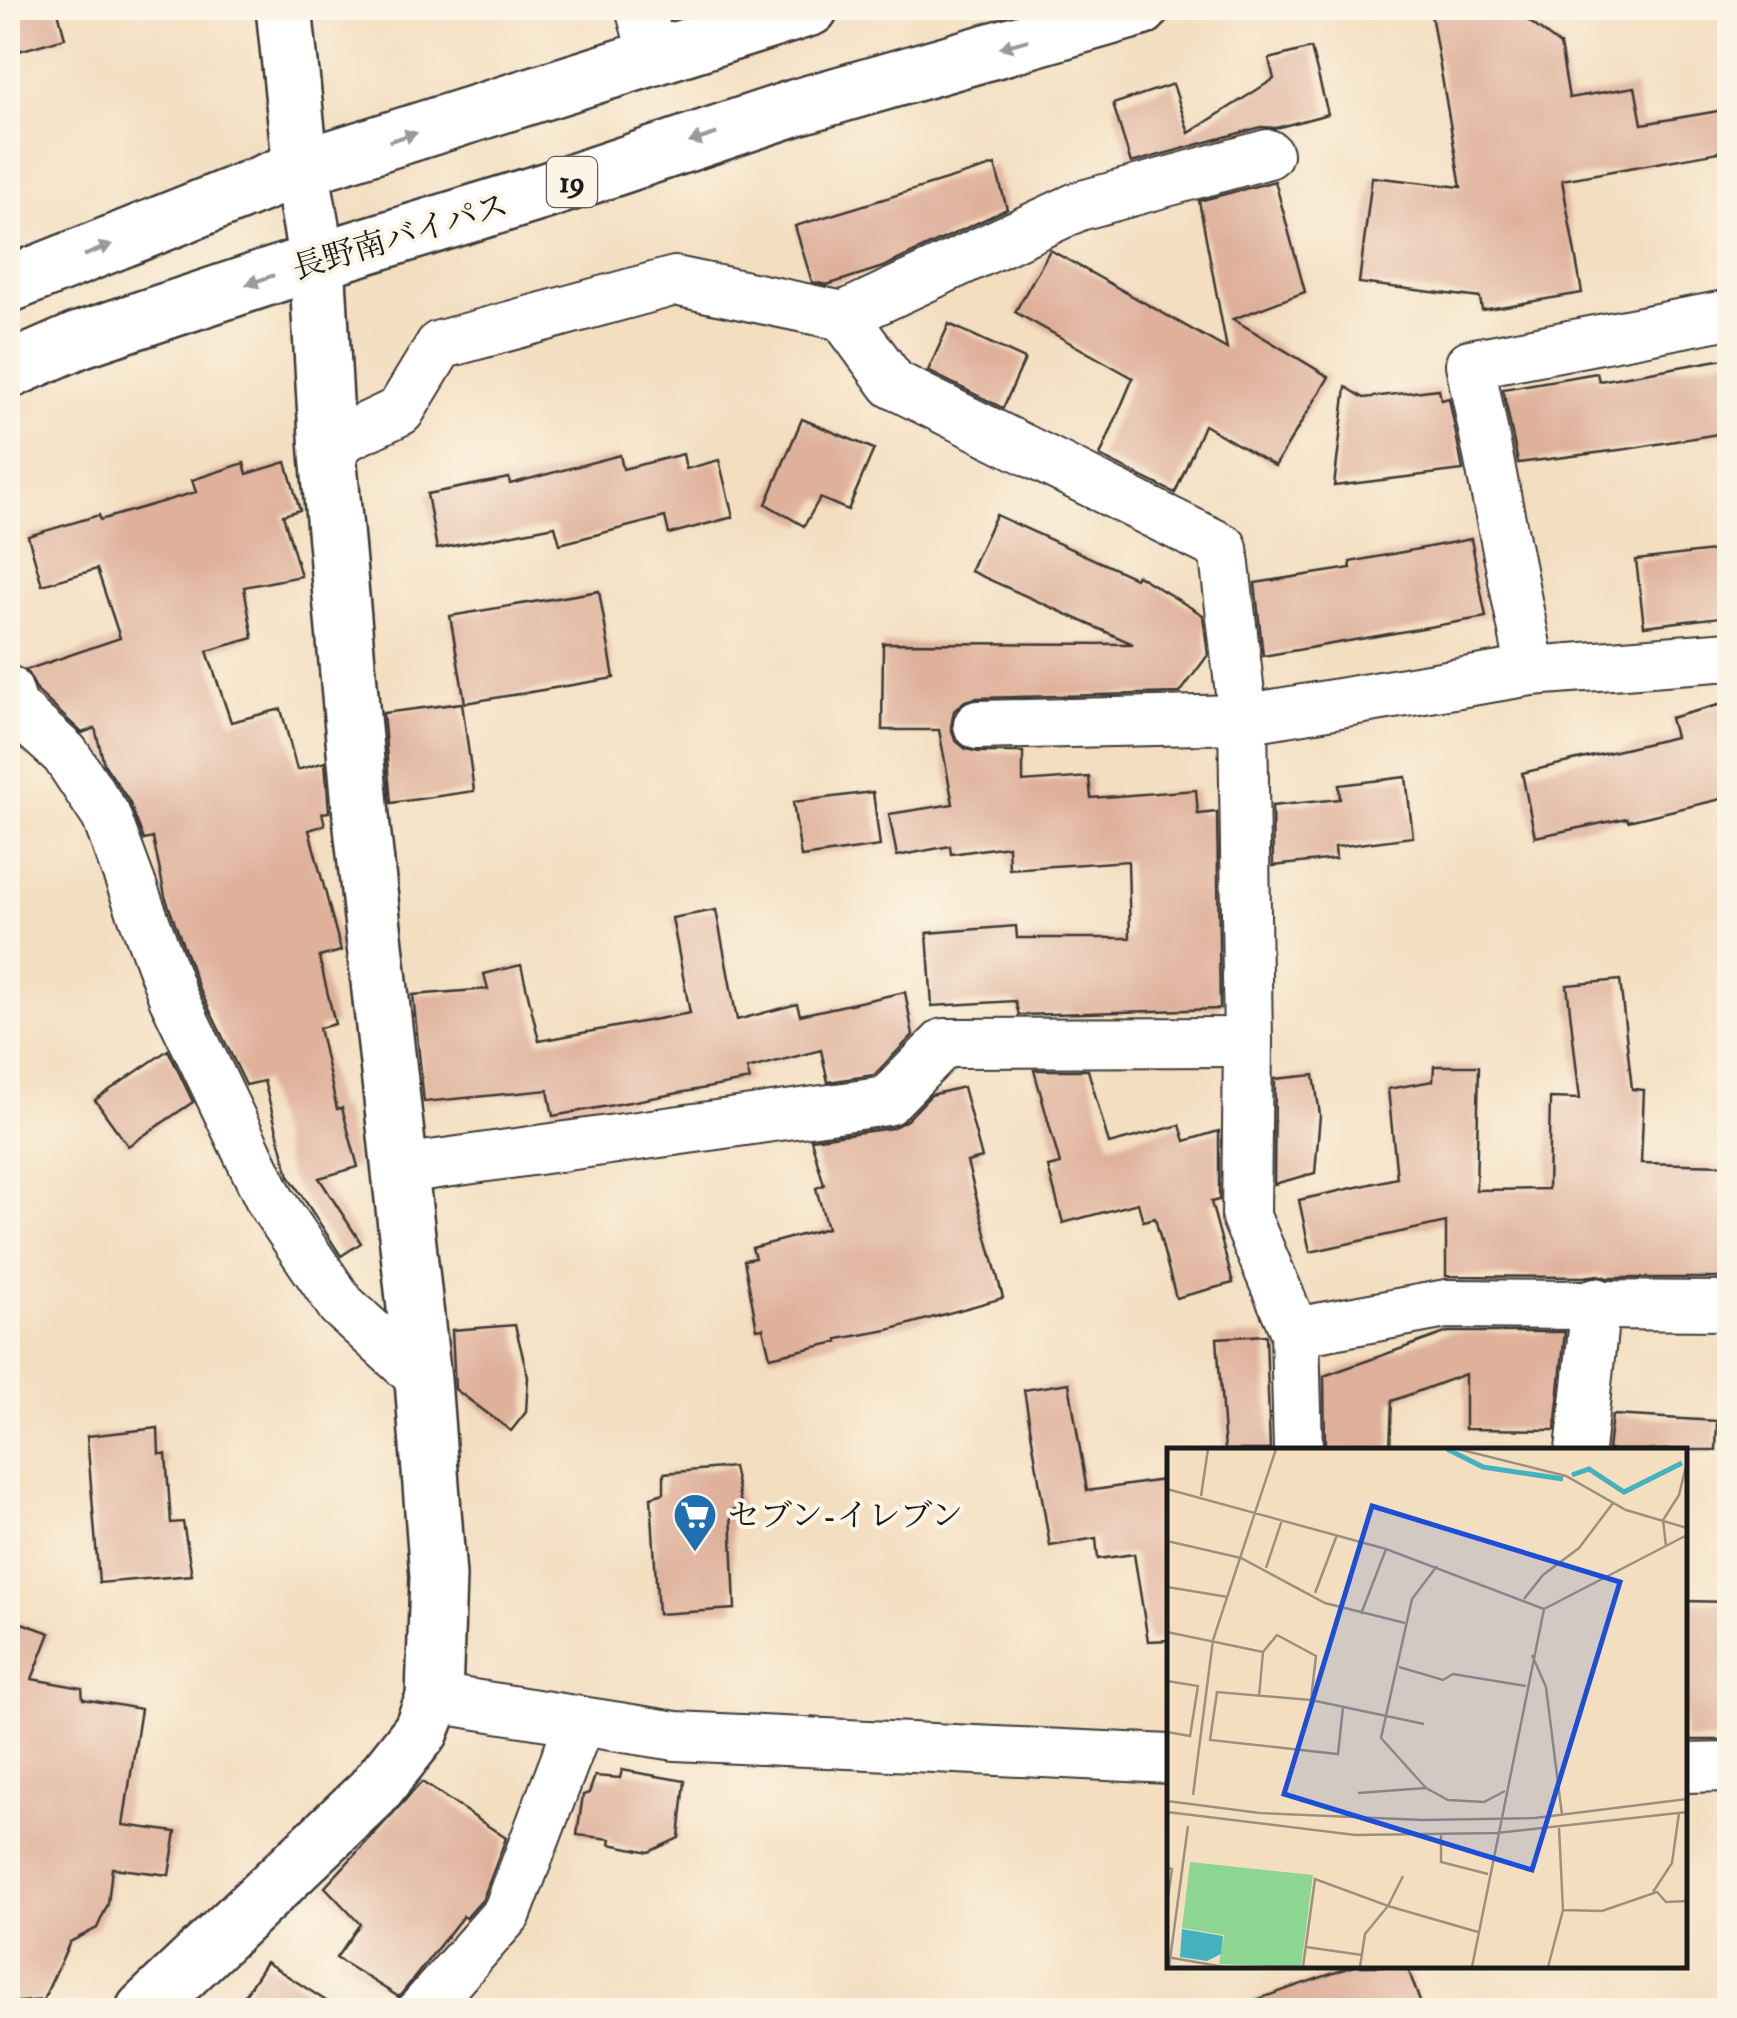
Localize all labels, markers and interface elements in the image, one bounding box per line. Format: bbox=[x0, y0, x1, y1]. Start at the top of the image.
one-way arrow bbox=[998, 37, 1029, 53]
one-way arrow bbox=[388, 128, 418, 143]
one-way arrow bbox=[688, 132, 718, 147]
road number: 19 bbox=[547, 157, 597, 207]
street label: 長野南バイパス bbox=[288, 185, 513, 289]
one-way arrow bbox=[84, 241, 114, 257]
one-way arrow bbox=[245, 273, 275, 288]
inset map bbox=[1167, 1448, 1687, 1968]
supermarket icon: セブン-イレブン bbox=[672, 1492, 718, 1553]
place label: セブン-イレブン bbox=[728, 1496, 963, 1536]

